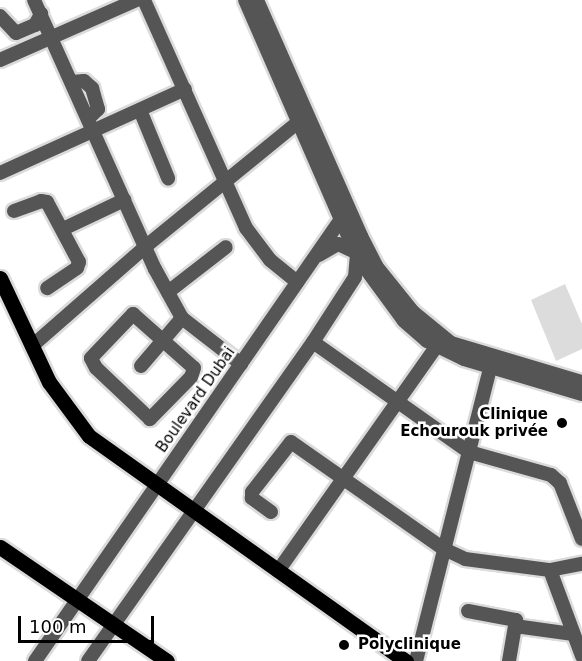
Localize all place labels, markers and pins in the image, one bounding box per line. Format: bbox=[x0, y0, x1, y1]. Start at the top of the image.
place label: Clinique Echourouk privée bbox=[400, 405, 548, 440]
marker: Clinique Echourouk privée bbox=[553, 414, 571, 432]
marker: Polyclinique bbox=[335, 636, 353, 654]
place label: Polyclinique bbox=[358, 636, 461, 654]

